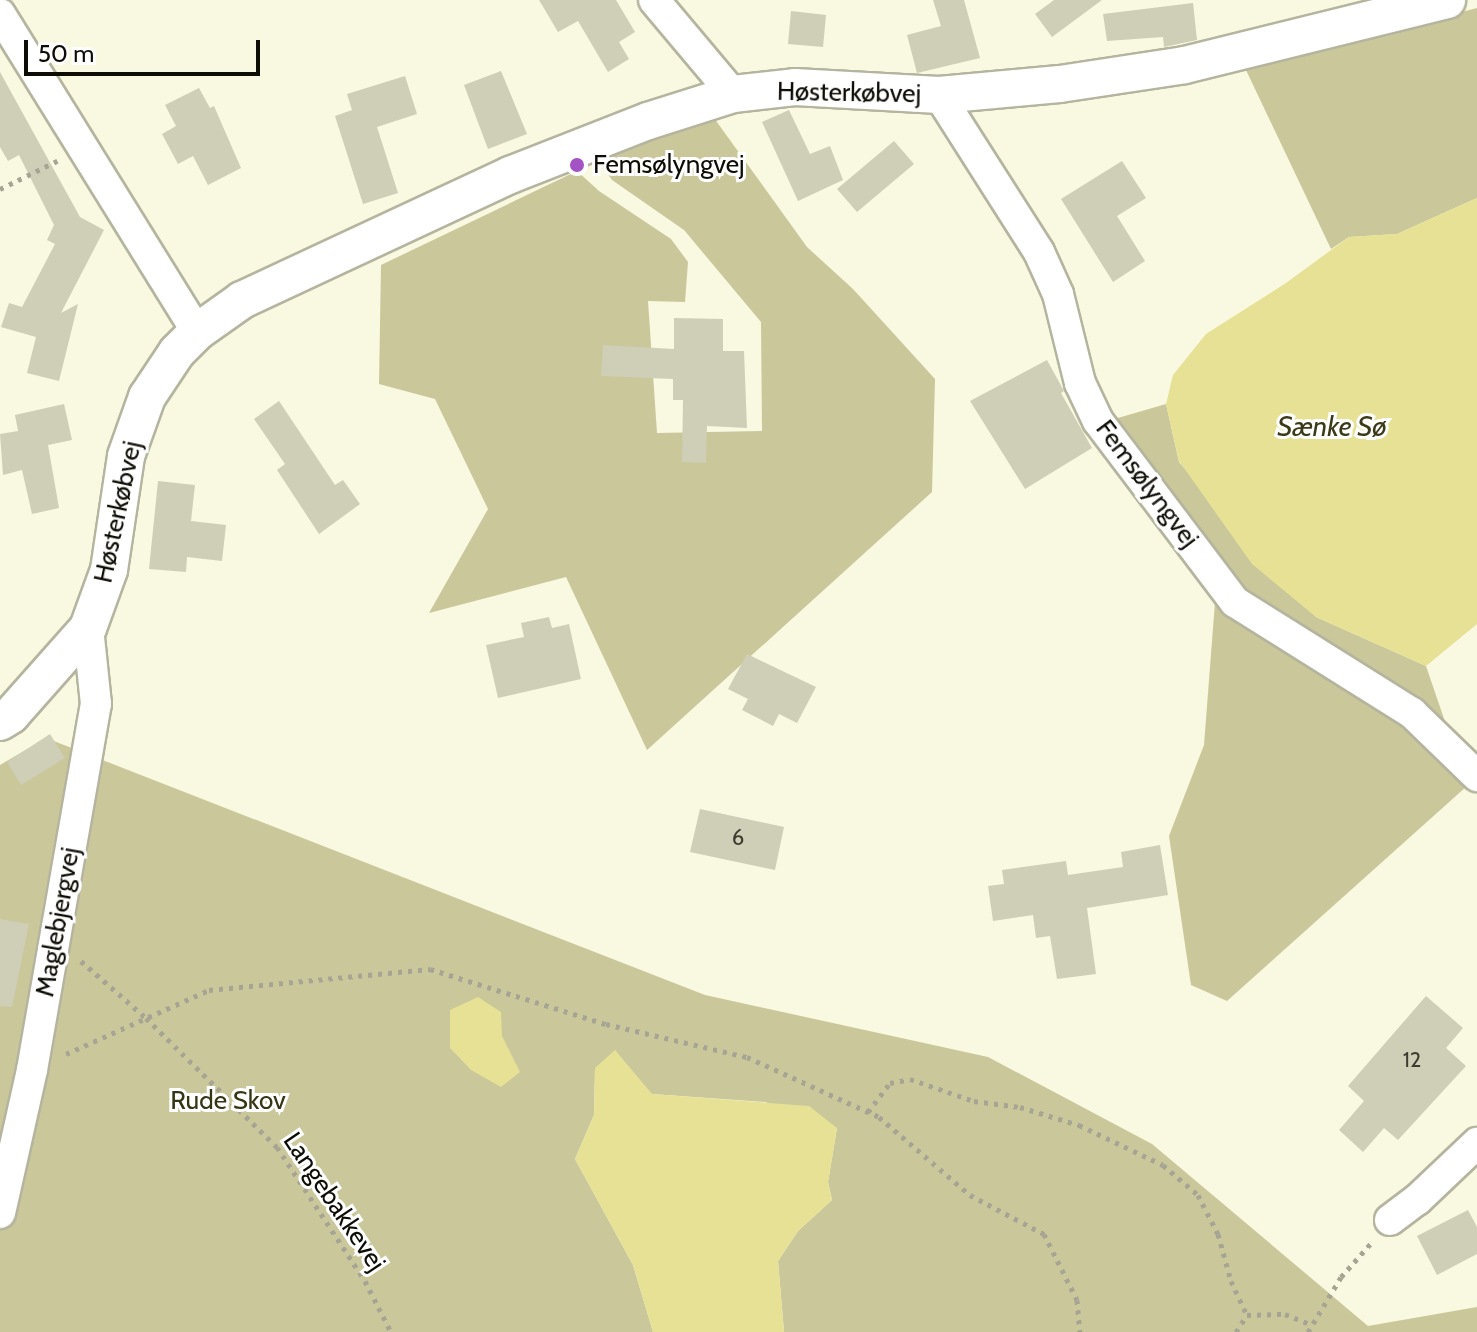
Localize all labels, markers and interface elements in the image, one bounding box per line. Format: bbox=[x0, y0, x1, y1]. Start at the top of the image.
scale bar bbox=[28, 24, 264, 74]
text: 50 m bbox=[38, 39, 94, 68]
street label: Høsterkøbvej bbox=[777, 76, 921, 110]
place label: Femsølyngvej bbox=[593, 149, 745, 181]
marker: Femsølyngvej bbox=[568, 156, 586, 174]
water label: Sænke Sø bbox=[1277, 409, 1387, 443]
street label: Femsølyngvej bbox=[1089, 414, 1205, 554]
street label: Høsterkøbvej bbox=[88, 438, 148, 586]
house number: 6 bbox=[732, 825, 744, 851]
street label: Maglebjergvej bbox=[29, 845, 87, 999]
house number: 12 bbox=[1403, 1047, 1421, 1073]
park label: Rude Skov bbox=[170, 1085, 286, 1117]
street label: Langebakkevej bbox=[276, 1127, 392, 1277]

